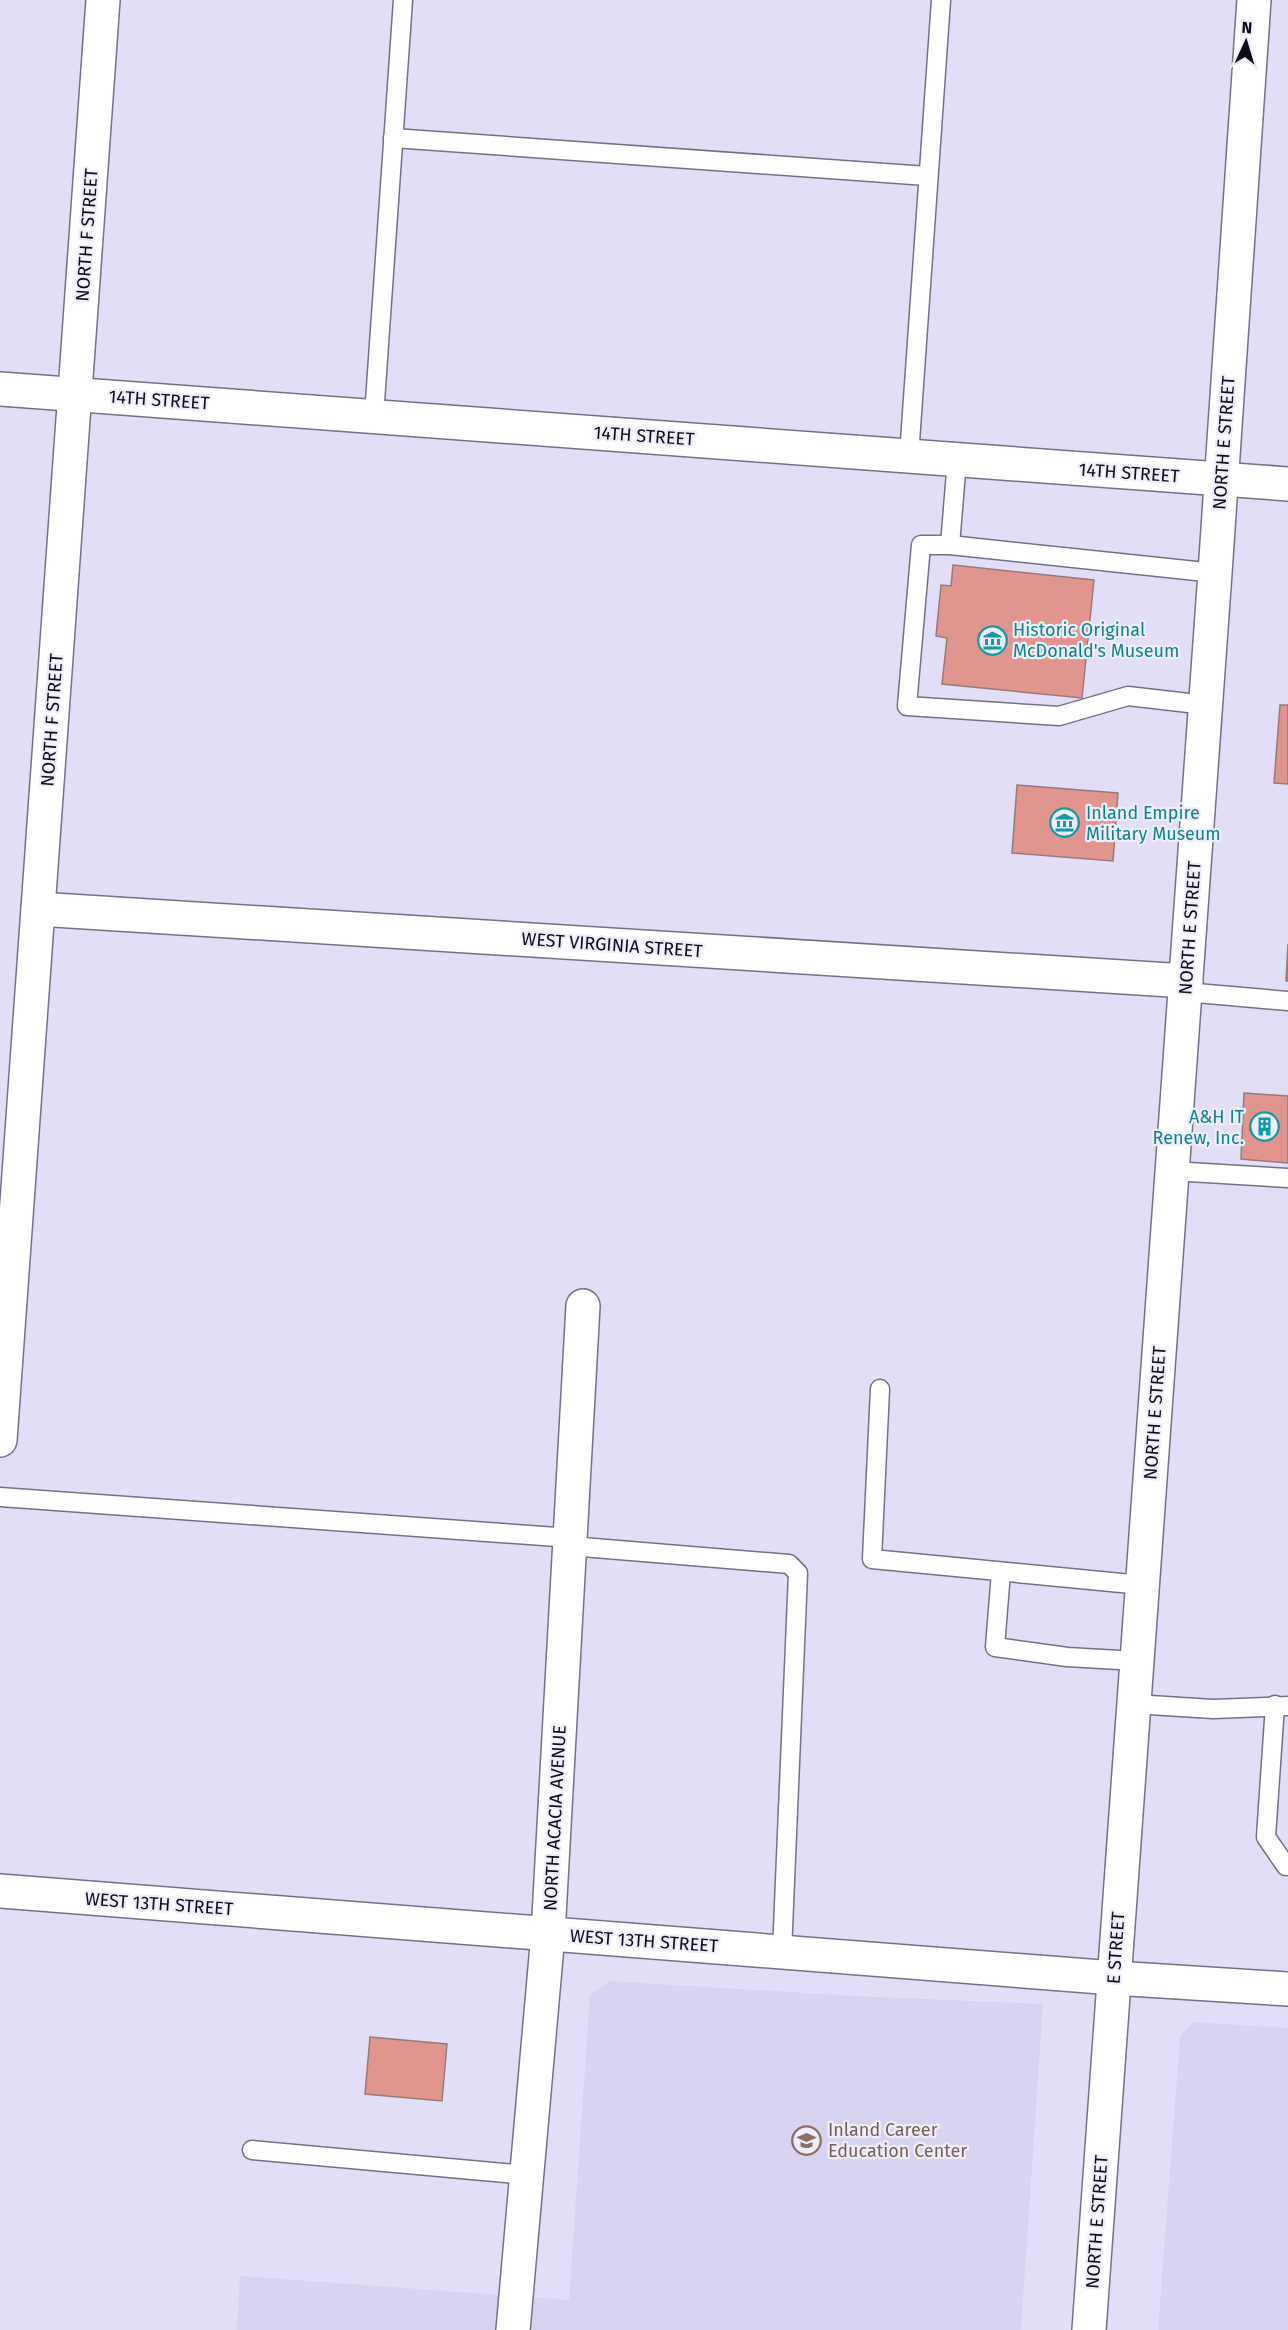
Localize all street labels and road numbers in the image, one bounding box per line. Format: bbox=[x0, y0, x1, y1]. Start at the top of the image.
street label: NORTH F STREET bbox=[71, 167, 103, 302]
street label: NORTH E STREET bbox=[1208, 375, 1240, 511]
street label: 14TH STREET bbox=[108, 386, 211, 415]
street label: 14TH STREET bbox=[593, 422, 696, 451]
street label: 14TH STREET bbox=[1078, 459, 1181, 488]
street label: NORTH F STREET bbox=[36, 652, 68, 787]
street label: NORTH E STREET bbox=[1174, 860, 1206, 996]
street label: WEST VIRGINIA STREET bbox=[521, 928, 704, 962]
street label: NORTH E STREET bbox=[1139, 1345, 1171, 1481]
street label: NORTH ACACIA AVENUE bbox=[539, 1725, 571, 1911]
street label: WEST 13TH STREET bbox=[84, 1888, 235, 1920]
street label: E STREET bbox=[1102, 1910, 1130, 1985]
street label: WEST 13TH STREET bbox=[569, 1925, 720, 1957]
street label: NORTH E STREET bbox=[1081, 2154, 1113, 2290]

